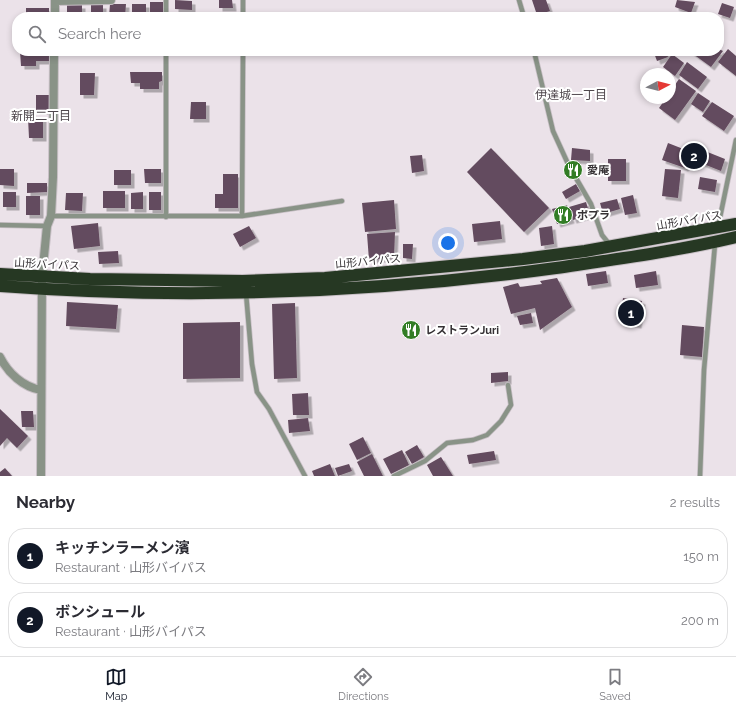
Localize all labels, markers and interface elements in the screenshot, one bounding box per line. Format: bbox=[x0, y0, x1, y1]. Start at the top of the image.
search box bbox=[12, 12, 724, 56]
icon: search bbox=[26, 23, 48, 45]
text: Search here bbox=[58, 25, 141, 43]
north arrow bbox=[640, 68, 676, 104]
district label: 伊達城一丁目 bbox=[535, 88, 607, 102]
district label: 新開二丁目 bbox=[11, 109, 71, 123]
pin: 2 bbox=[681, 141, 707, 171]
restaurant icon: 愛庵 bbox=[562, 159, 584, 181]
place label: 愛庵 bbox=[587, 164, 610, 177]
restaurant icon: ポプラ bbox=[552, 204, 574, 226]
street label: 山形バイパス bbox=[656, 208, 723, 233]
place label: ポプラ bbox=[577, 209, 610, 222]
your location bbox=[438, 233, 458, 253]
street label: 山形バイパス bbox=[335, 252, 401, 271]
street label: 山形バイパス bbox=[14, 256, 80, 273]
pin: 1 bbox=[618, 298, 644, 328]
restaurant icon: レストランJuri bbox=[400, 319, 422, 341]
place label: レストランJuri bbox=[425, 324, 499, 337]
text: Nearby bbox=[16, 492, 75, 512]
text: 2 results bbox=[670, 495, 720, 510]
text: キッチンラーメン濱 bbox=[55, 539, 189, 557]
text: 1 bbox=[27, 549, 33, 564]
text: 150 m bbox=[683, 549, 719, 564]
text: Restaurant · 山形バイパス bbox=[55, 560, 207, 575]
text: ボンシュール bbox=[55, 603, 145, 621]
text: 2 bbox=[26, 613, 34, 628]
text: 200 m bbox=[681, 613, 719, 628]
text: Restaurant · 山形バイパス bbox=[55, 624, 207, 639]
tab: Map bbox=[105, 666, 128, 703]
tab: Directions bbox=[338, 666, 389, 703]
tab: Saved bbox=[599, 666, 631, 703]

